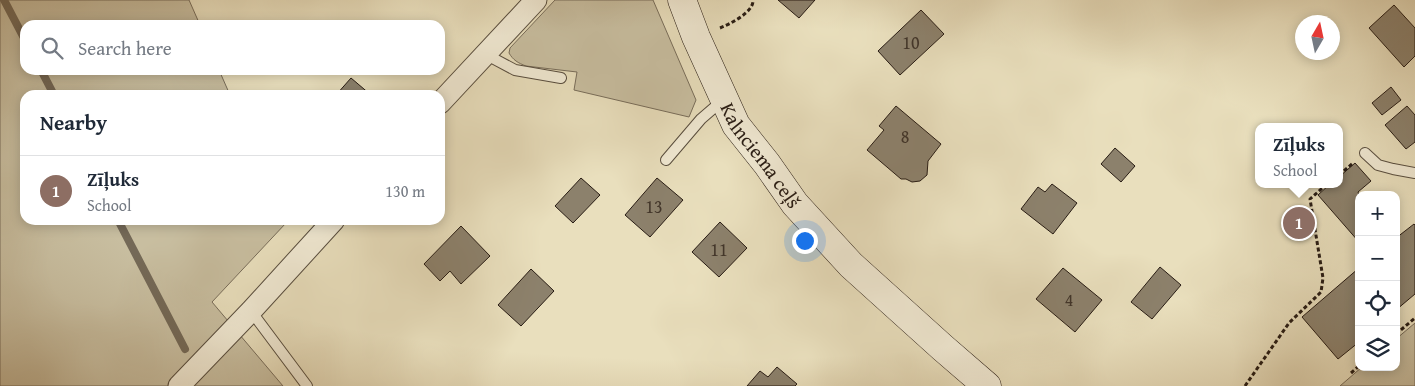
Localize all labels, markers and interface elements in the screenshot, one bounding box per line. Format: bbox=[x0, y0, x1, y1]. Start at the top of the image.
north arrow bbox=[1295, 15, 1340, 60]
search box bbox=[20, 20, 445, 75]
house number: 10 bbox=[902, 29, 920, 56]
icon: search bbox=[38, 34, 66, 62]
text: Search here bbox=[78, 34, 172, 62]
street label: Kalnciema ceļš bbox=[714, 98, 809, 214]
text: Nearby bbox=[40, 107, 107, 138]
house number: 8 bbox=[901, 123, 909, 150]
popup bbox=[1255, 123, 1343, 188]
text: Zīļuks bbox=[1273, 130, 1325, 158]
text: School bbox=[1273, 158, 1317, 182]
text: Zīļuks bbox=[87, 165, 139, 193]
text: 1 bbox=[52, 179, 60, 203]
text: 130 m bbox=[385, 179, 425, 203]
map controls bbox=[1355, 191, 1400, 371]
button: + bbox=[1355, 191, 1400, 236]
text: School bbox=[87, 193, 131, 217]
house number: 13 bbox=[645, 193, 663, 220]
pin: 1 bbox=[1283, 204, 1315, 242]
your location bbox=[792, 228, 818, 254]
house number: 11 bbox=[710, 236, 728, 263]
button: − bbox=[1355, 236, 1400, 281]
button: locate bbox=[1355, 281, 1400, 326]
house number: 4 bbox=[1065, 286, 1073, 313]
button: layers bbox=[1355, 326, 1400, 371]

